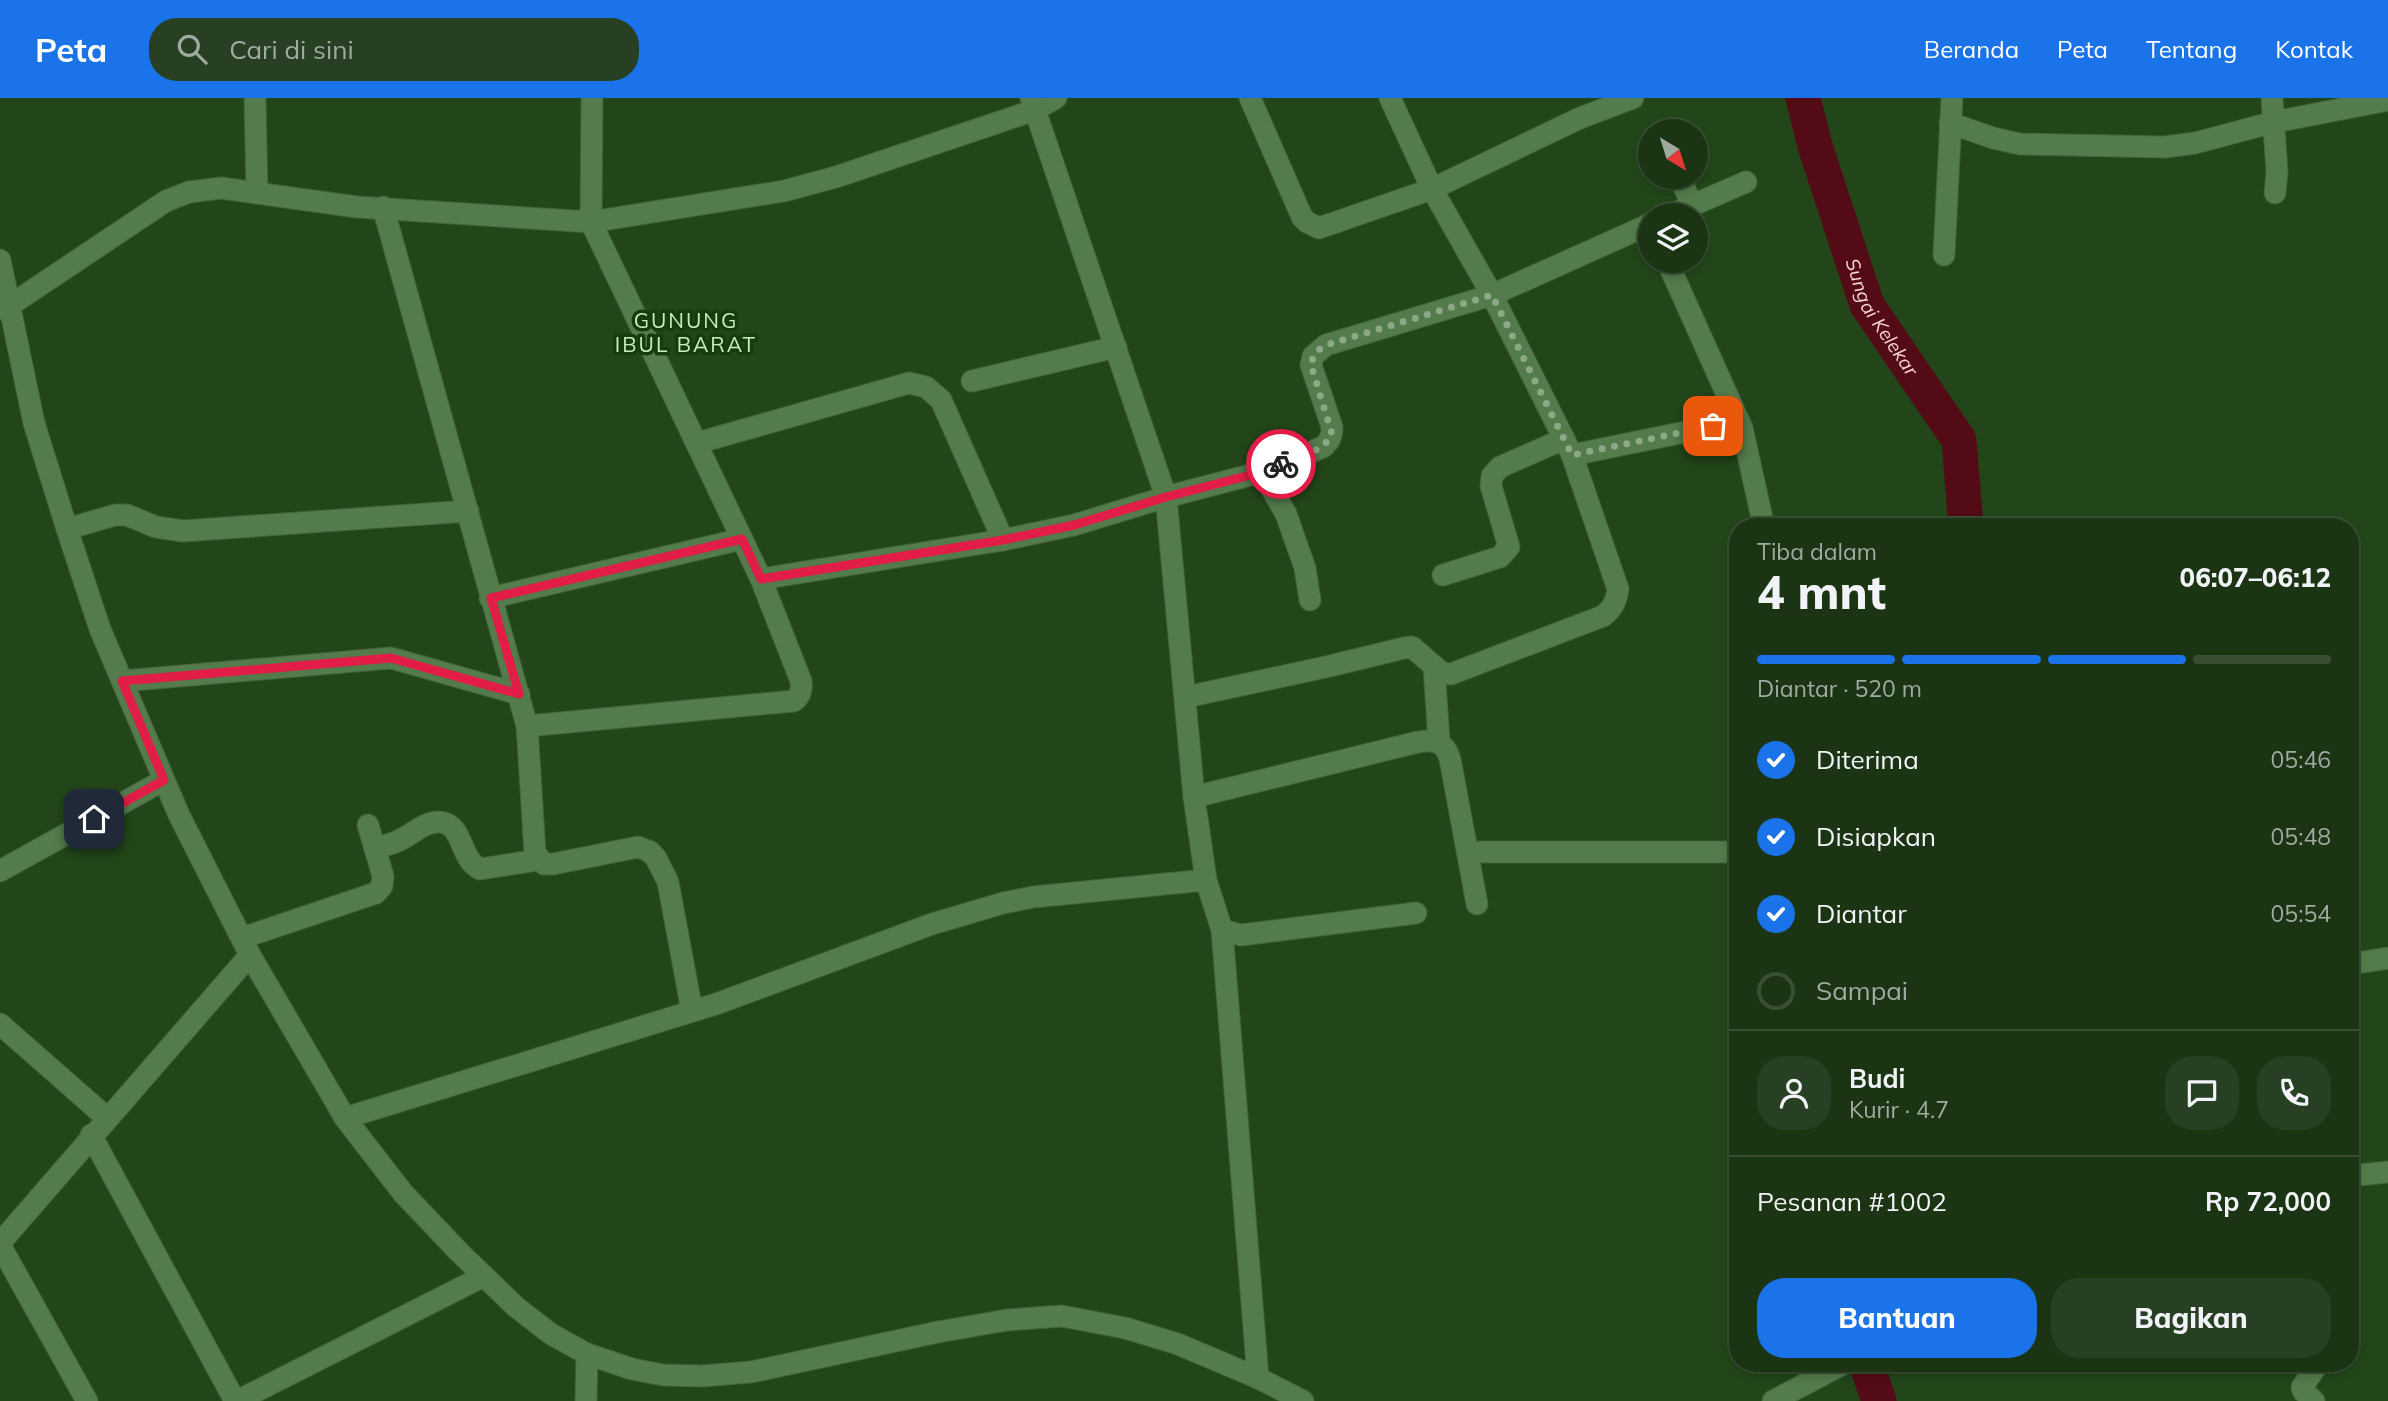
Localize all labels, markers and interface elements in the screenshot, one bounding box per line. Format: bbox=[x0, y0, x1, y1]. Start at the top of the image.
search box bbox=[149, 18, 639, 81]
text: Peta bbox=[35, 29, 107, 70]
icon: search bbox=[173, 30, 211, 68]
text: Cari di sini bbox=[229, 33, 354, 66]
text: Beranda bbox=[1924, 34, 2019, 64]
text: Peta bbox=[2057, 34, 2108, 64]
text: Tentang bbox=[2146, 34, 2237, 64]
text: Kontak bbox=[2275, 34, 2353, 64]
north arrow bbox=[1638, 119, 1708, 189]
map controls bbox=[1638, 119, 1708, 273]
button: layers bbox=[1638, 203, 1708, 273]
water label: Sungai Kelekar bbox=[1841, 255, 1924, 381]
district label: GUNUNG IBUL BARAT bbox=[615, 307, 757, 357]
pin bbox=[1683, 396, 1743, 456]
icon: bag bbox=[1694, 407, 1732, 445]
courier bbox=[1246, 429, 1316, 499]
icon: bike bbox=[1262, 445, 1300, 483]
text: Tiba dalam bbox=[1757, 537, 1877, 566]
text: 06:07–06:12 bbox=[2180, 561, 2331, 594]
text: 4 mnt bbox=[1757, 563, 1886, 621]
text: Diantar · 520 m bbox=[1757, 674, 1922, 703]
icon: check bbox=[1757, 741, 1795, 779]
text: Diterima bbox=[1816, 743, 1919, 776]
text: 05:46 bbox=[2271, 745, 2331, 774]
pin bbox=[64, 789, 124, 849]
icon: home bbox=[75, 800, 113, 838]
icon: check bbox=[1757, 818, 1795, 856]
text: Disiapkan bbox=[1816, 820, 1936, 853]
text: 05:48 bbox=[2271, 822, 2331, 851]
icon: check bbox=[1757, 895, 1795, 933]
text: Diantar bbox=[1816, 897, 1907, 930]
text: 05:54 bbox=[2271, 899, 2331, 928]
text: Sampai bbox=[1816, 974, 1908, 1007]
button: person bbox=[1757, 1056, 1831, 1130]
button: chat bbox=[2165, 1056, 2239, 1130]
button: phone bbox=[2257, 1056, 2331, 1130]
text: Budi bbox=[1849, 1062, 1905, 1095]
text: Kurir · 4.7 bbox=[1849, 1095, 1949, 1124]
text: Pesanan #1002 bbox=[1757, 1185, 1947, 1218]
text: Rp 72,000 bbox=[2205, 1185, 2331, 1218]
button: Bantuan bbox=[1757, 1278, 2037, 1358]
button: Bagikan bbox=[2051, 1278, 2331, 1358]

